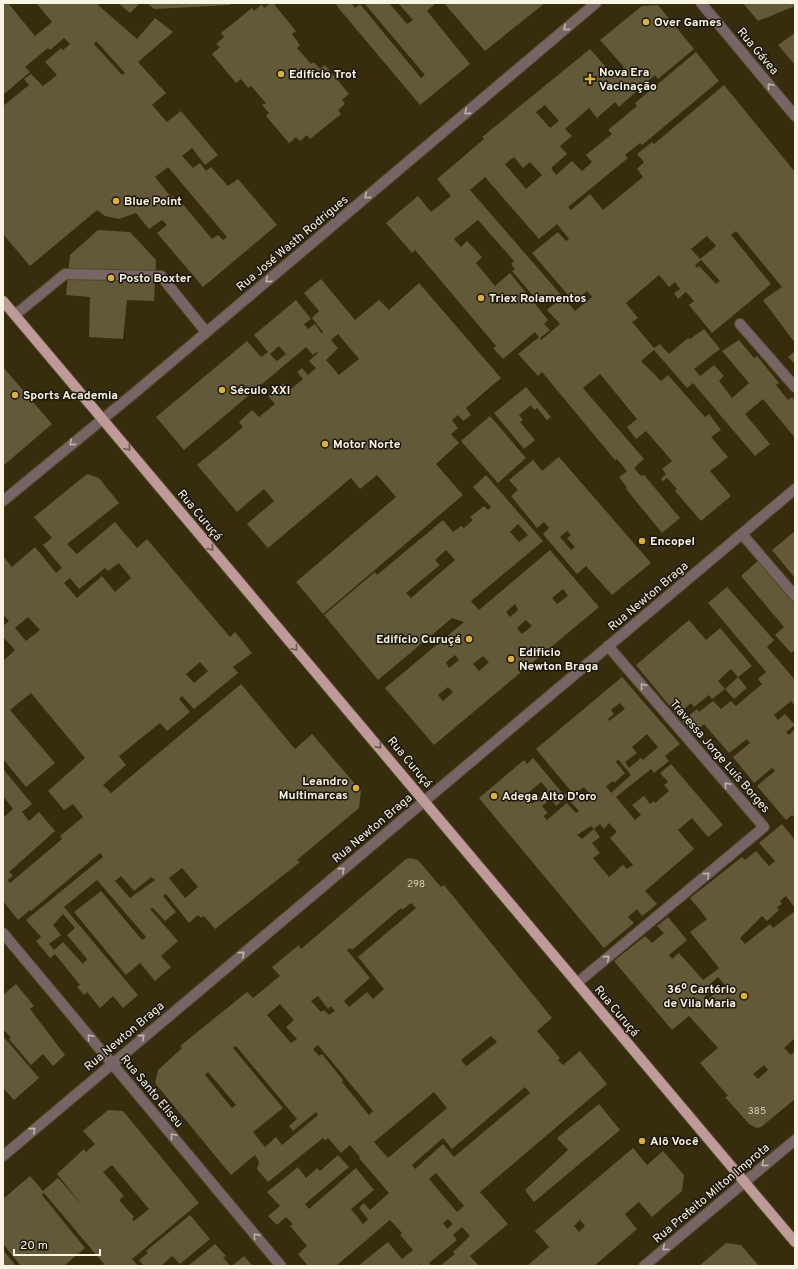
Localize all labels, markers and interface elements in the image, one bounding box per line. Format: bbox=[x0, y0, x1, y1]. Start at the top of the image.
place label: Over Games bbox=[654, 15, 722, 31]
marker: Over Games bbox=[641, 17, 651, 27]
one-way arrow bbox=[563, 24, 571, 31]
street label: Rua Gávea bbox=[733, 25, 782, 79]
place label: Nova Era Vacinação bbox=[599, 65, 657, 95]
place label: Edifício Trot bbox=[289, 67, 357, 83]
marker: Edifício Trot bbox=[276, 69, 286, 79]
marker: Nova Era Vacinação bbox=[584, 73, 596, 85]
one-way arrow bbox=[768, 83, 775, 91]
one-way arrow bbox=[464, 108, 471, 115]
one-way arrow bbox=[365, 191, 372, 198]
street label: Rua José Wasth Rodrigues bbox=[233, 192, 352, 295]
place label: Blue Point bbox=[124, 194, 182, 210]
marker: Blue Point bbox=[111, 196, 121, 206]
place label: Posto Boxter bbox=[119, 271, 192, 287]
marker: Posto Boxter bbox=[106, 273, 116, 283]
one-way arrow bbox=[265, 275, 273, 282]
place label: Triex Rolamentos bbox=[489, 291, 587, 307]
marker: Triex Rolamentos bbox=[476, 293, 486, 303]
place label: Século XXI bbox=[230, 383, 290, 399]
marker: Século XXI bbox=[217, 385, 227, 395]
place label: Sports Academia bbox=[23, 388, 118, 404]
marker: Sports Academia bbox=[10, 390, 20, 400]
place label: Motor Norte bbox=[333, 437, 401, 453]
one-way arrow bbox=[69, 438, 76, 445]
marker: Motor Norte bbox=[320, 439, 330, 449]
one-way arrow bbox=[123, 444, 130, 451]
street label: Rua Curuçá bbox=[173, 487, 225, 545]
place label: Encopel bbox=[650, 534, 695, 550]
marker: Encopel bbox=[637, 536, 647, 546]
one-way arrow bbox=[207, 543, 214, 551]
street label: Rua Newton Braga bbox=[605, 559, 692, 635]
place label: Edifício Curuçá bbox=[376, 632, 461, 648]
marker: Edifício Curuçá bbox=[464, 634, 474, 644]
one-way arrow bbox=[290, 643, 297, 650]
place label: Edificio Newton Braga bbox=[519, 645, 598, 675]
marker: Edificio Newton Braga bbox=[506, 654, 516, 664]
one-way arrow bbox=[640, 683, 647, 691]
street label: Travessa Jorge Luís Borges bbox=[665, 697, 773, 817]
street label: Rua Curuçá bbox=[383, 734, 435, 792]
one-way arrow bbox=[374, 742, 381, 749]
place label: Leandro Multimarcas bbox=[279, 774, 348, 804]
one-way arrow bbox=[725, 782, 732, 789]
marker: Leandro Multimarcas bbox=[351, 783, 361, 793]
place label: Adega Alto D'oro bbox=[502, 789, 597, 805]
street label: Rua Newton Braga bbox=[329, 791, 416, 867]
marker: Adega Alto D'oro bbox=[489, 791, 499, 801]
one-way arrow bbox=[337, 868, 345, 875]
one-way arrow bbox=[702, 872, 709, 879]
house number: 298 bbox=[407, 878, 425, 891]
one-way arrow bbox=[238, 951, 245, 958]
one-way arrow bbox=[603, 956, 610, 963]
place label: 36º Cartório de Vila Maria bbox=[664, 982, 736, 1012]
street label: Rua Curuçá bbox=[590, 983, 642, 1041]
marker: 36º Cartório de Vila Maria bbox=[739, 991, 749, 1001]
street label: Rua Newton Braga bbox=[81, 999, 168, 1075]
one-way arrow bbox=[87, 1034, 94, 1041]
one-way arrow bbox=[138, 1035, 145, 1042]
street label: Rua Santo Eliseu bbox=[116, 1052, 186, 1131]
house number: 385 bbox=[748, 1105, 766, 1118]
one-way arrow bbox=[28, 1128, 35, 1135]
one-way arrow bbox=[170, 1134, 177, 1141]
place label: Alô Você bbox=[650, 1134, 699, 1150]
marker: Alô Você bbox=[637, 1136, 647, 1146]
street label: Rua Prefeito Milton Improta bbox=[650, 1140, 773, 1247]
one-way arrow bbox=[762, 1159, 769, 1166]
scale bar bbox=[14, 1231, 100, 1257]
one-way arrow bbox=[254, 1233, 261, 1241]
text: 20 m bbox=[20, 1238, 48, 1254]
one-way arrow bbox=[663, 1244, 670, 1251]

